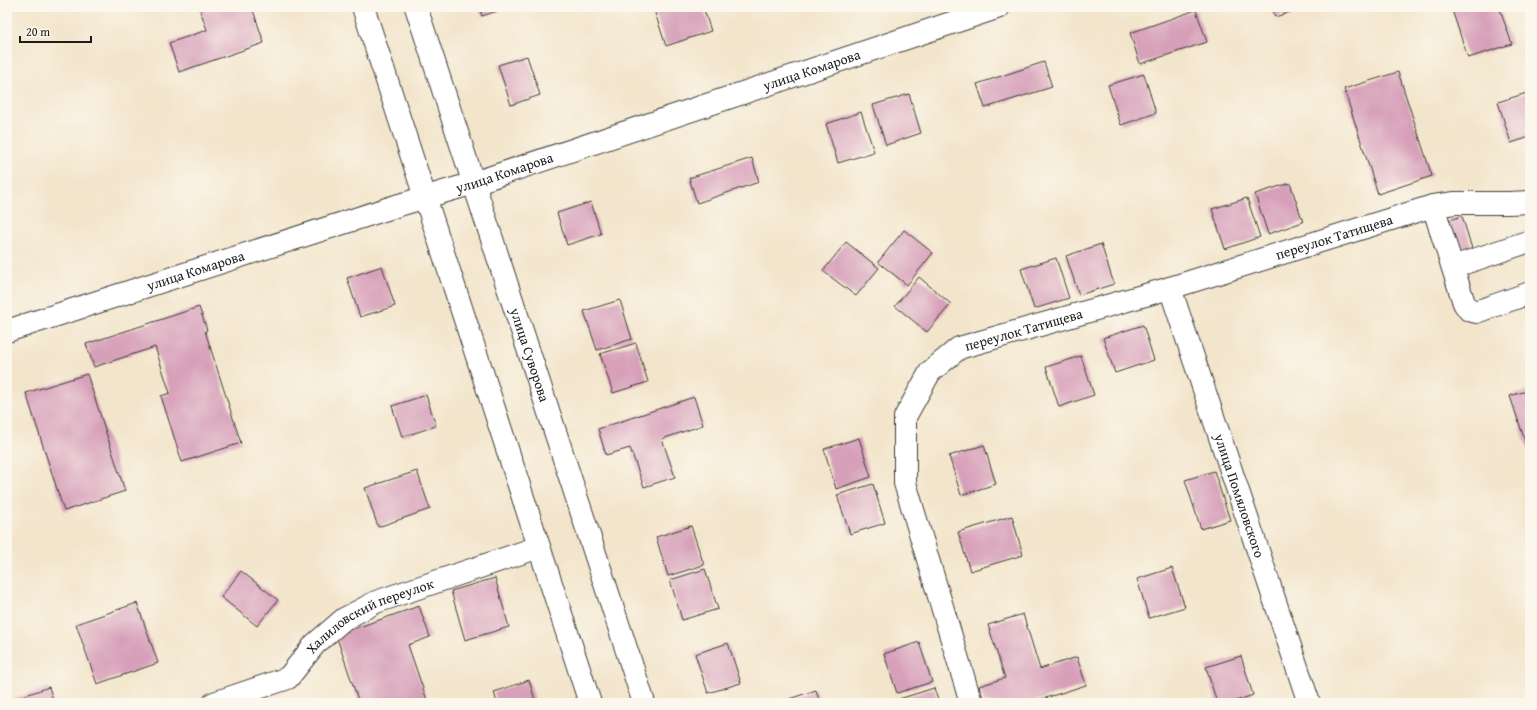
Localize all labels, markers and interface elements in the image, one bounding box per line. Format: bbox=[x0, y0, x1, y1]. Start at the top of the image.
scale bar bbox=[20, 18, 91, 44]
text: 20 m bbox=[26, 23, 50, 40]
street label: улица Комарова bbox=[759, 44, 863, 96]
street label: улица Комарова bbox=[452, 147, 556, 198]
street label: переулок Татищева bbox=[1273, 209, 1395, 264]
street label: улица Комарова bbox=[143, 245, 247, 296]
street label: переулок Татищева bbox=[962, 303, 1085, 356]
street label: улица Суворова bbox=[505, 304, 555, 405]
street label: улица Помяловского bbox=[1209, 430, 1270, 560]
street label: Халиловский переулок bbox=[301, 573, 437, 658]

